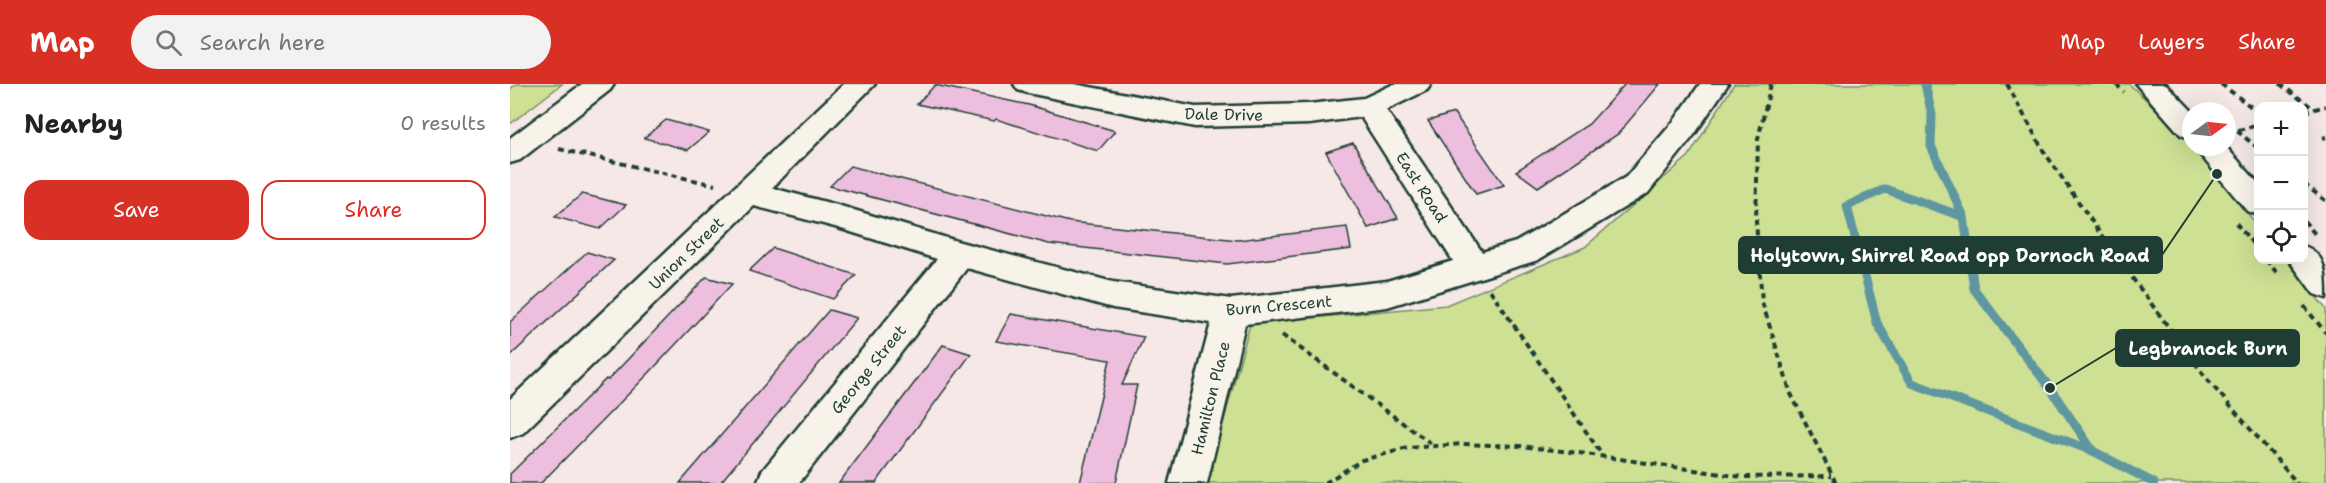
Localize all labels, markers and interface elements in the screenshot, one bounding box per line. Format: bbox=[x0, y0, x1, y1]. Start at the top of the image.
search box bbox=[131, 15, 551, 69]
text: Map bbox=[30, 23, 95, 61]
icon: search bbox=[152, 26, 185, 59]
text: Search here bbox=[200, 28, 325, 57]
text: Map bbox=[2060, 28, 2105, 56]
text: Layers bbox=[2138, 28, 2205, 56]
text: Share bbox=[2238, 28, 2296, 56]
north arrow bbox=[2182, 102, 2236, 156]
map controls bbox=[2254, 102, 2308, 264]
button: + bbox=[2254, 102, 2308, 156]
street label: Dale Drive bbox=[1185, 103, 1263, 126]
text: Nearby bbox=[24, 106, 123, 141]
text: 0 results bbox=[400, 110, 486, 136]
street label: East Road bbox=[1391, 148, 1452, 226]
button: − bbox=[2254, 156, 2308, 210]
button: Save bbox=[24, 180, 249, 240]
button: Share bbox=[261, 180, 486, 240]
button: locate bbox=[2254, 210, 2308, 264]
street label: Union Street bbox=[644, 212, 728, 294]
callout: Holytown, Shirrel Road opp Dornoch Road bbox=[1739, 237, 2162, 273]
text: Holytown, Shirrel Road opp Dornoch Road bbox=[1750, 244, 2150, 268]
street label: Burn Crescent bbox=[1225, 290, 1333, 321]
street label: George Street bbox=[826, 321, 911, 418]
callout: Legbranock Burn bbox=[2116, 330, 2299, 366]
text: Legbranock Burn bbox=[2129, 337, 2287, 361]
street label: Hamilton Place bbox=[1186, 339, 1235, 457]

